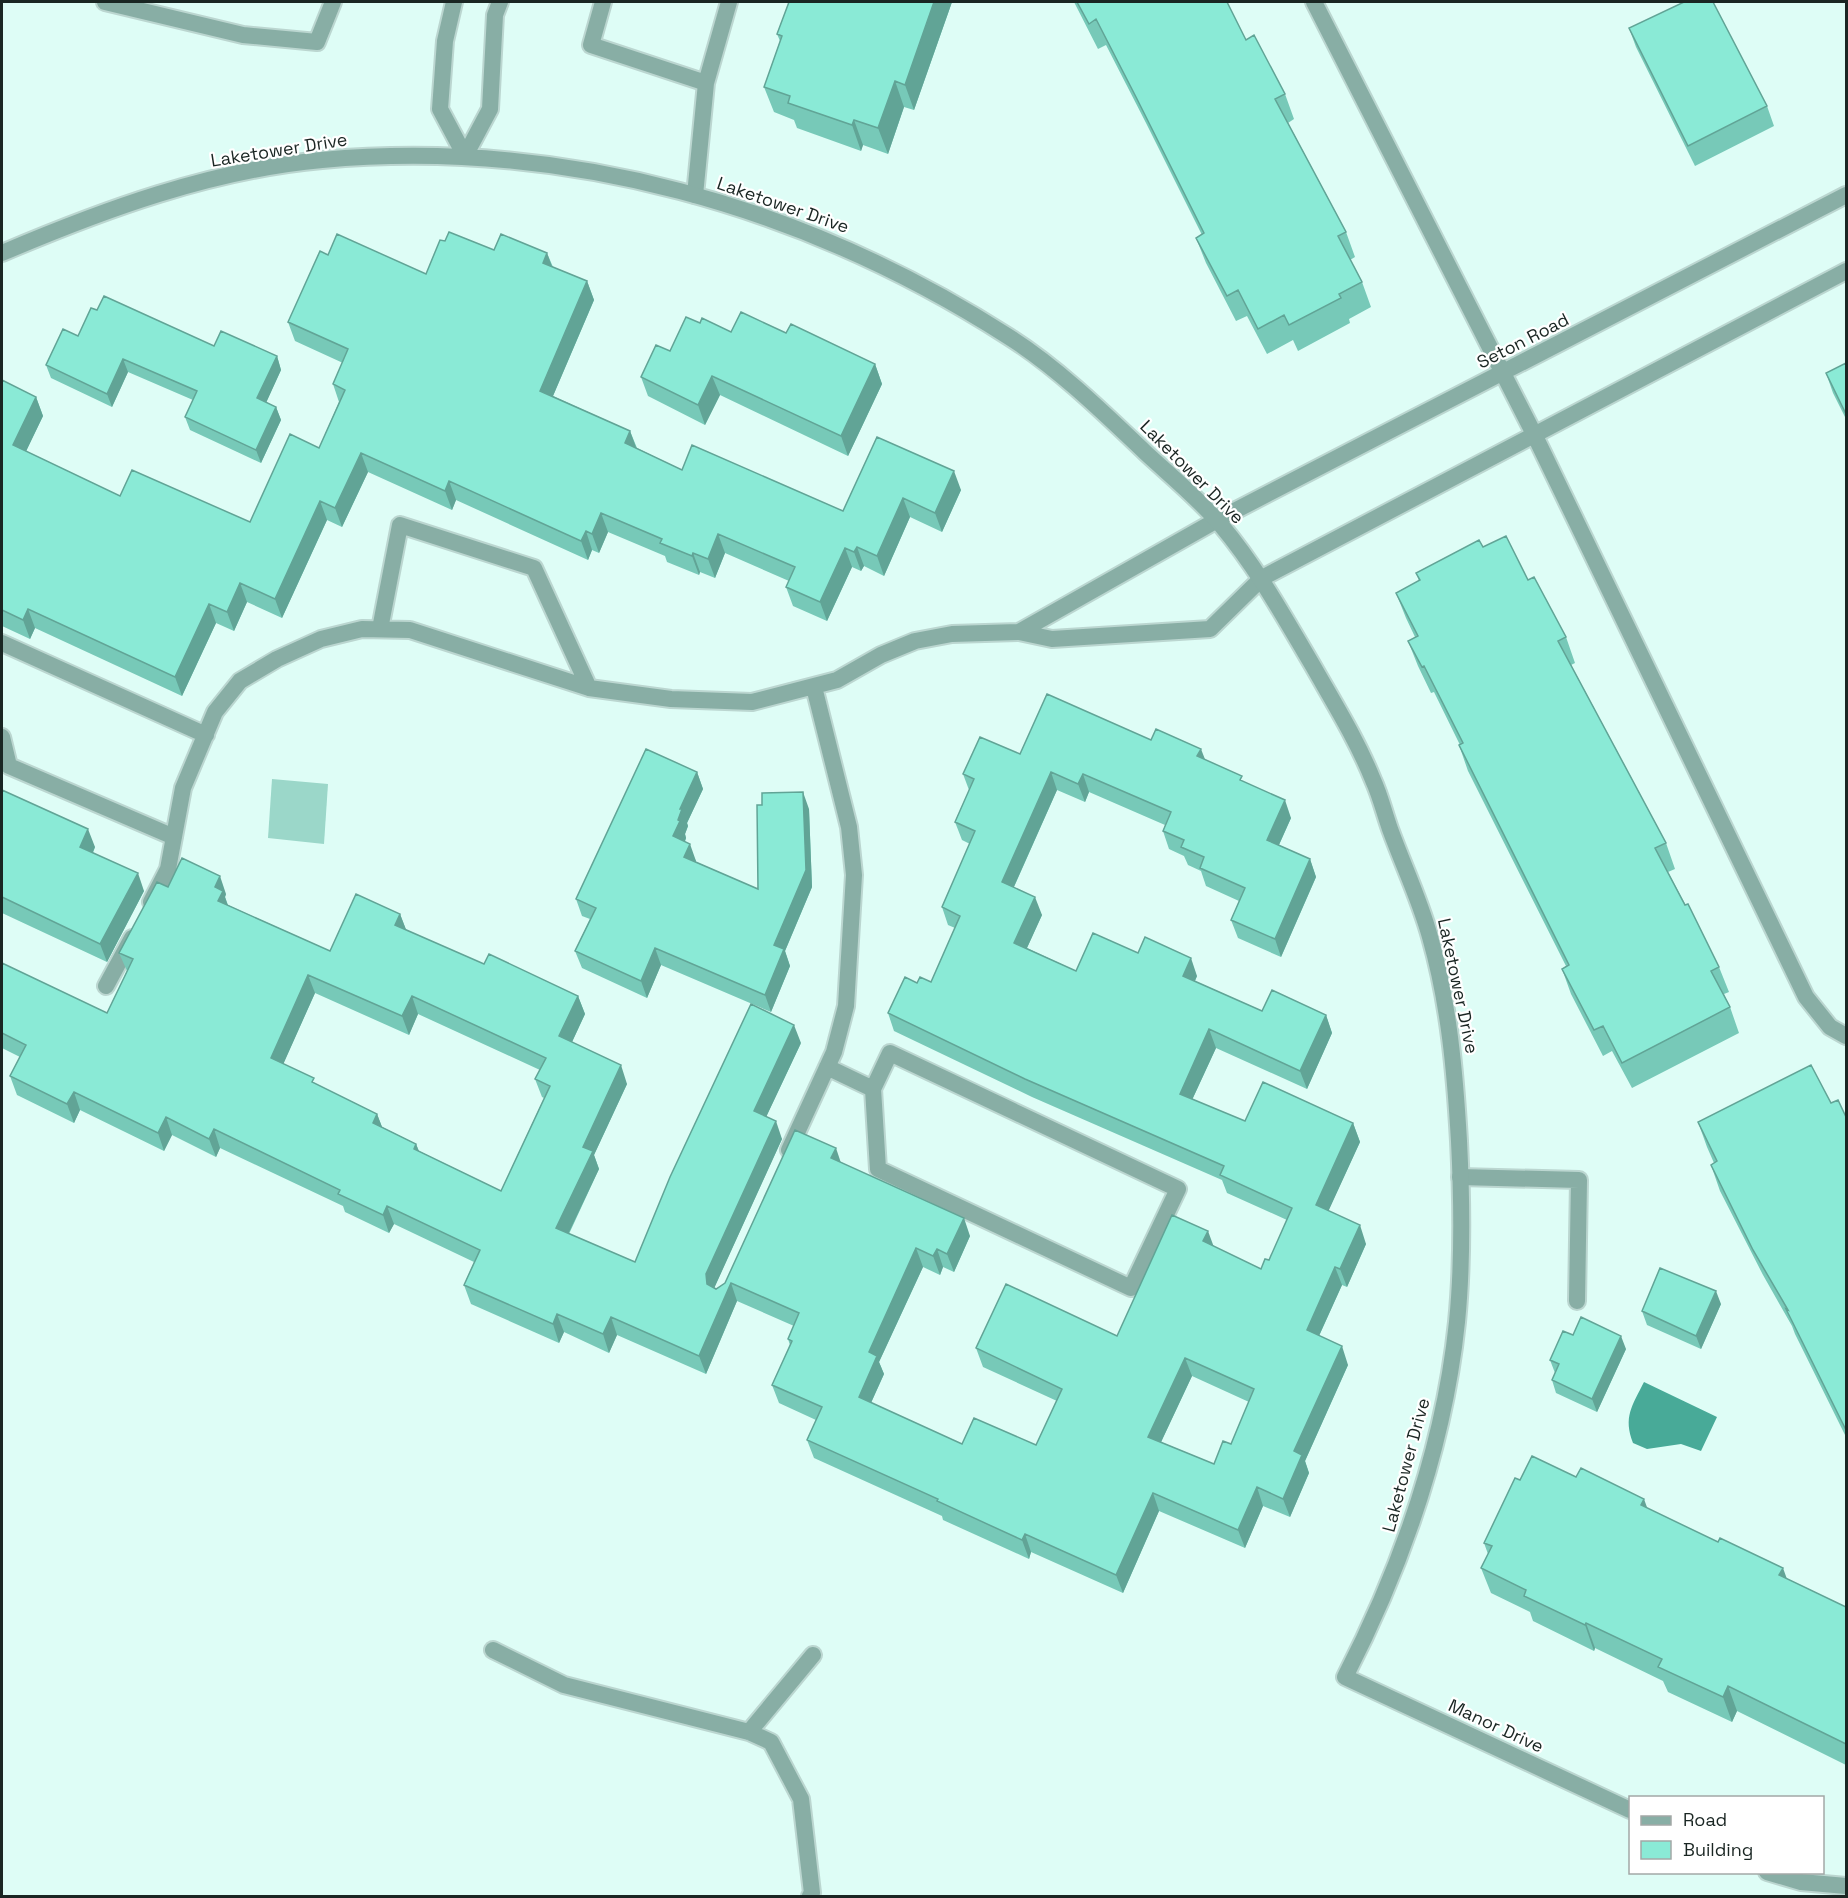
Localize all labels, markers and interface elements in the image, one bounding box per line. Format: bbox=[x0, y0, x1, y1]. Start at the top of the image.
street label: Laketower Drive bbox=[209, 127, 349, 172]
street label: Laketower Drive bbox=[714, 171, 852, 238]
street label: Seton Road bbox=[1473, 308, 1573, 374]
street label: Laketower Drive bbox=[1135, 415, 1249, 529]
street label: Laketower Drive bbox=[1433, 916, 1484, 1056]
street label: Laketower Drive bbox=[1377, 1395, 1434, 1535]
street label: Manor Drive bbox=[1445, 1693, 1548, 1758]
legend bbox=[1629, 1796, 1824, 1874]
text: Road bbox=[1683, 1808, 1727, 1831]
text: Building bbox=[1683, 1838, 1753, 1861]

